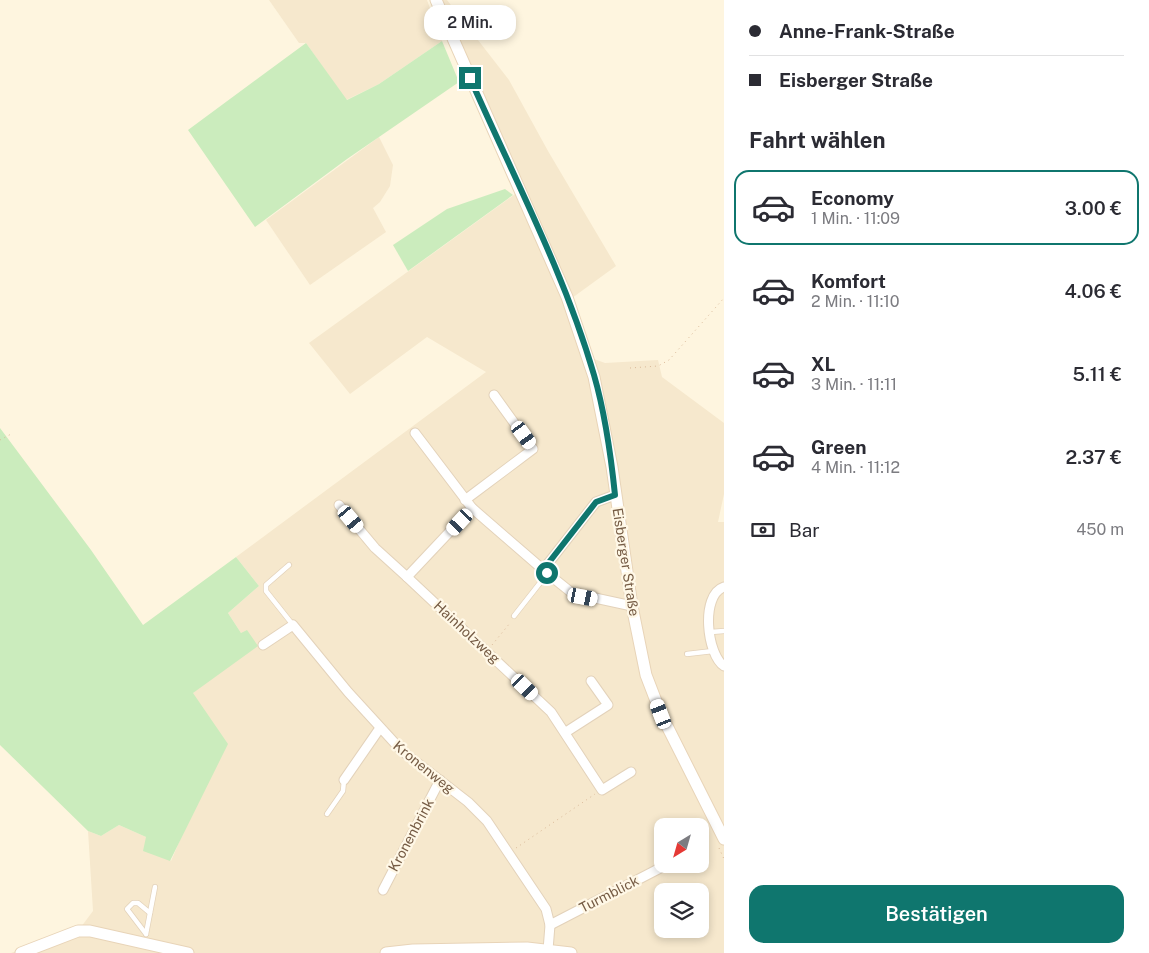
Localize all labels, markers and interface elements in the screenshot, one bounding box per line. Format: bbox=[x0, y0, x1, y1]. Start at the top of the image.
callout: 2 Min. bbox=[424, 5, 516, 40]
text: 2 Min. bbox=[447, 13, 493, 32]
text: Anne-Frank-Straße bbox=[779, 20, 955, 42]
route end bbox=[459, 67, 481, 89]
text: Eisberger Straße bbox=[779, 69, 933, 91]
text: Fahrt wählen bbox=[749, 127, 886, 153]
icon: car bbox=[751, 185, 796, 230]
text: Economy bbox=[811, 187, 894, 209]
text: 3.00 € bbox=[1065, 197, 1122, 219]
text: 1 Min. · 11:09 bbox=[811, 209, 900, 228]
icon: car bbox=[751, 268, 796, 313]
text: Komfort bbox=[811, 270, 886, 292]
text: 4.06 € bbox=[1065, 280, 1122, 302]
text: 2 Min. · 11:10 bbox=[811, 292, 900, 311]
icon: car bbox=[751, 351, 796, 396]
text: XL bbox=[811, 353, 836, 375]
text: 5.11 € bbox=[1072, 363, 1122, 385]
text: 3 Min. · 11:11 bbox=[811, 375, 897, 394]
car bbox=[509, 418, 538, 452]
icon: car bbox=[751, 434, 796, 479]
text: Green bbox=[811, 436, 866, 458]
text: 2.37 € bbox=[1065, 446, 1122, 468]
text: 4 Min. · 11:12 bbox=[811, 458, 900, 477]
car bbox=[335, 503, 366, 535]
car bbox=[444, 506, 475, 538]
street label: Eisberger Straße bbox=[610, 507, 642, 617]
icon: cash bbox=[749, 516, 777, 544]
text: Bar bbox=[789, 519, 820, 541]
text: 450 m bbox=[1076, 520, 1124, 539]
route start bbox=[536, 562, 558, 584]
car bbox=[566, 587, 599, 607]
street label: Hainholzweg bbox=[431, 597, 504, 667]
car bbox=[508, 671, 541, 703]
car bbox=[648, 697, 673, 731]
street label: Kronenweg bbox=[390, 737, 458, 797]
street label: Kronenbrink bbox=[385, 796, 437, 874]
north arrow bbox=[654, 818, 709, 872]
map controls bbox=[654, 818, 709, 938]
street label: Turmblick bbox=[577, 872, 642, 916]
button: layers bbox=[654, 883, 709, 938]
button: Bestätigen bbox=[749, 885, 1124, 943]

